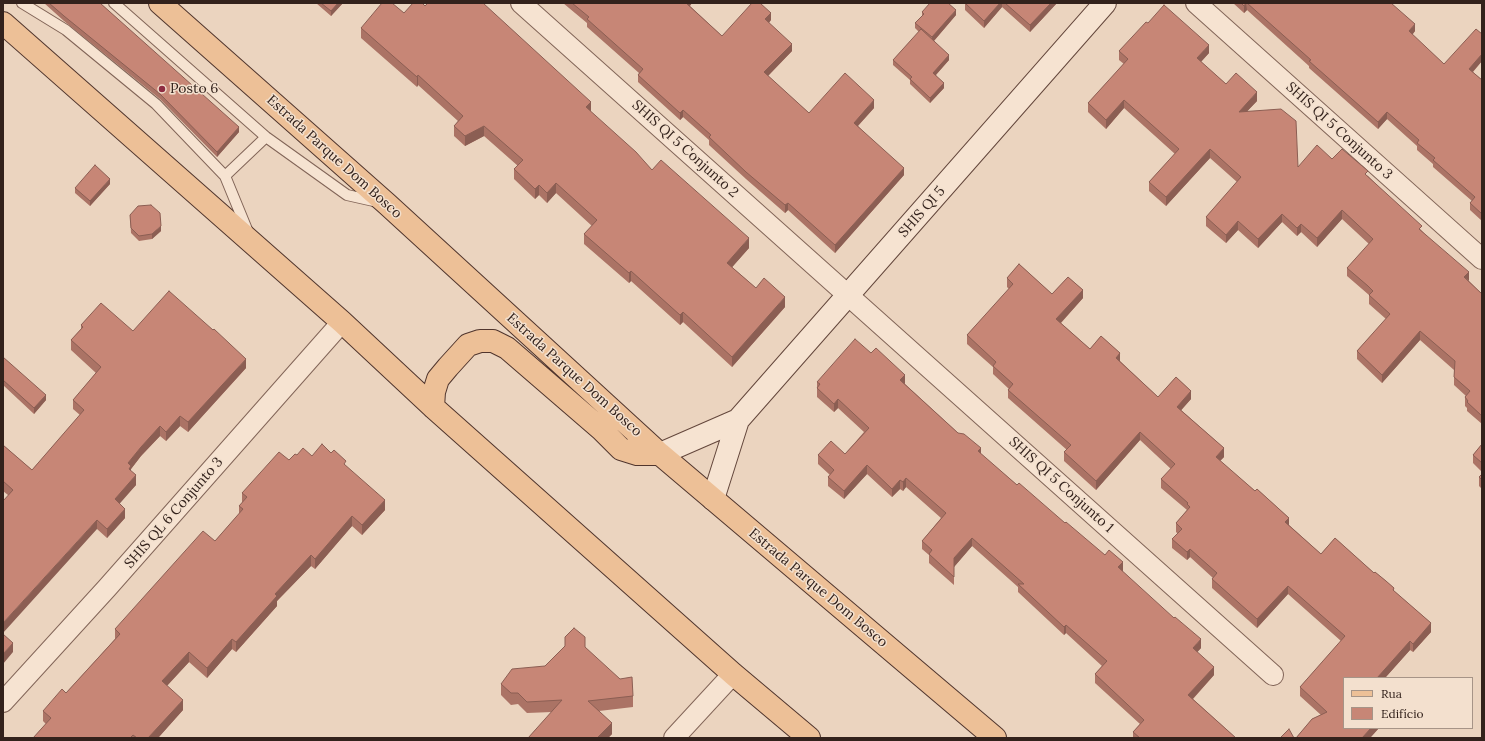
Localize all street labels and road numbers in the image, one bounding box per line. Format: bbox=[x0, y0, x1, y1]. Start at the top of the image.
street label: SHIS QI 5 Conjunto 3 bbox=[1282, 79, 1396, 183]
street label: Estrada Parque Dom Bosco bbox=[263, 92, 405, 222]
street label: SHIS QI 5 Conjunto 2 bbox=[628, 97, 742, 201]
street label: SHIS QI 5 bbox=[895, 183, 949, 241]
street label: Estrada Parque Dom Bosco bbox=[503, 310, 645, 440]
street label: SHIS QI 5 Conjunto 1 bbox=[1005, 434, 1117, 536]
street label: SHIS QL 6 Conjunto 3 bbox=[121, 454, 227, 572]
street label: Estrada Parque Dom Bosco bbox=[745, 525, 891, 651]

